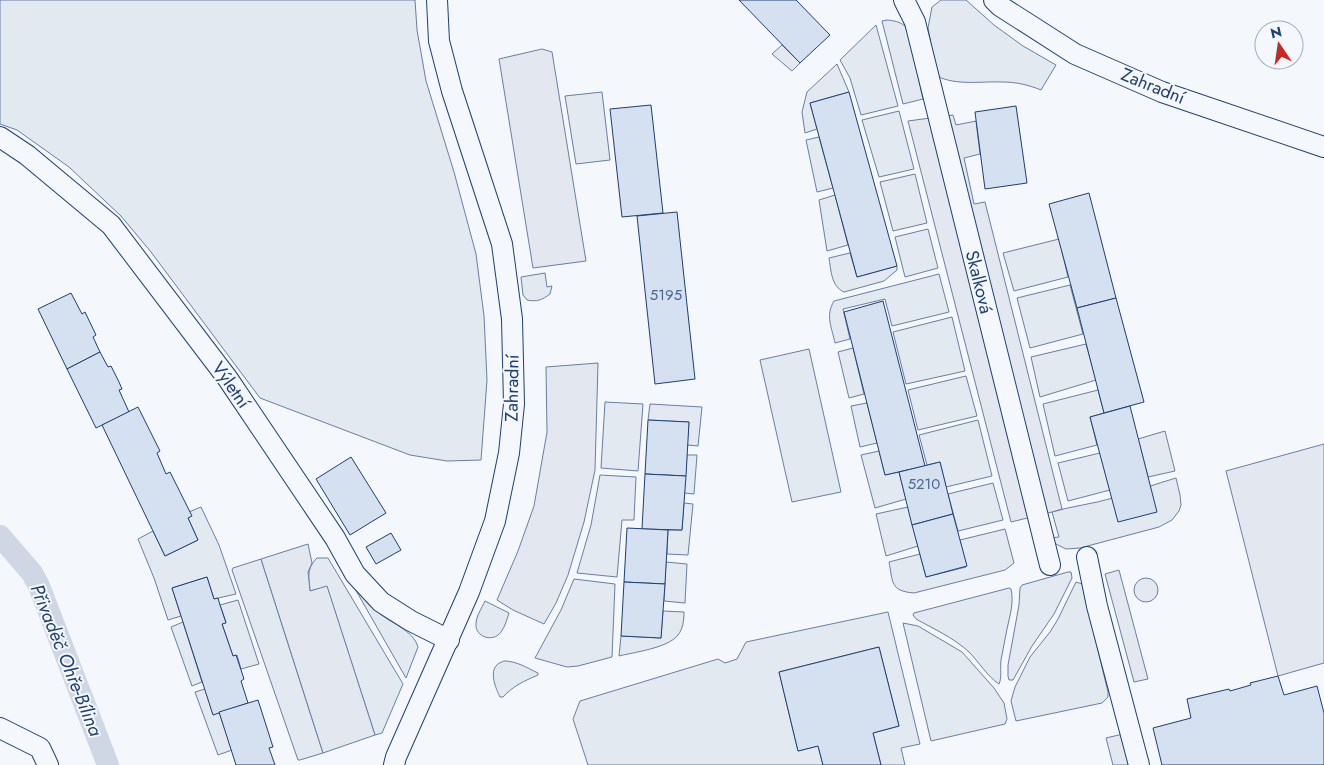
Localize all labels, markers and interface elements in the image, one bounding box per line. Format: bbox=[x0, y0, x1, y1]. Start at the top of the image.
north arrow bbox=[1254, 20, 1304, 70]
text: N bbox=[1268, 21, 1284, 43]
street label: Zahradní bbox=[1117, 61, 1190, 111]
street label: Skalková bbox=[959, 248, 999, 316]
house number: 5195 bbox=[650, 284, 682, 306]
street label: Zahradní bbox=[498, 353, 526, 422]
street label: Výletní bbox=[206, 356, 257, 415]
house number: 5210 bbox=[908, 473, 940, 495]
water label: Přivaděč Ohře-Bílina bbox=[24, 580, 110, 741]

